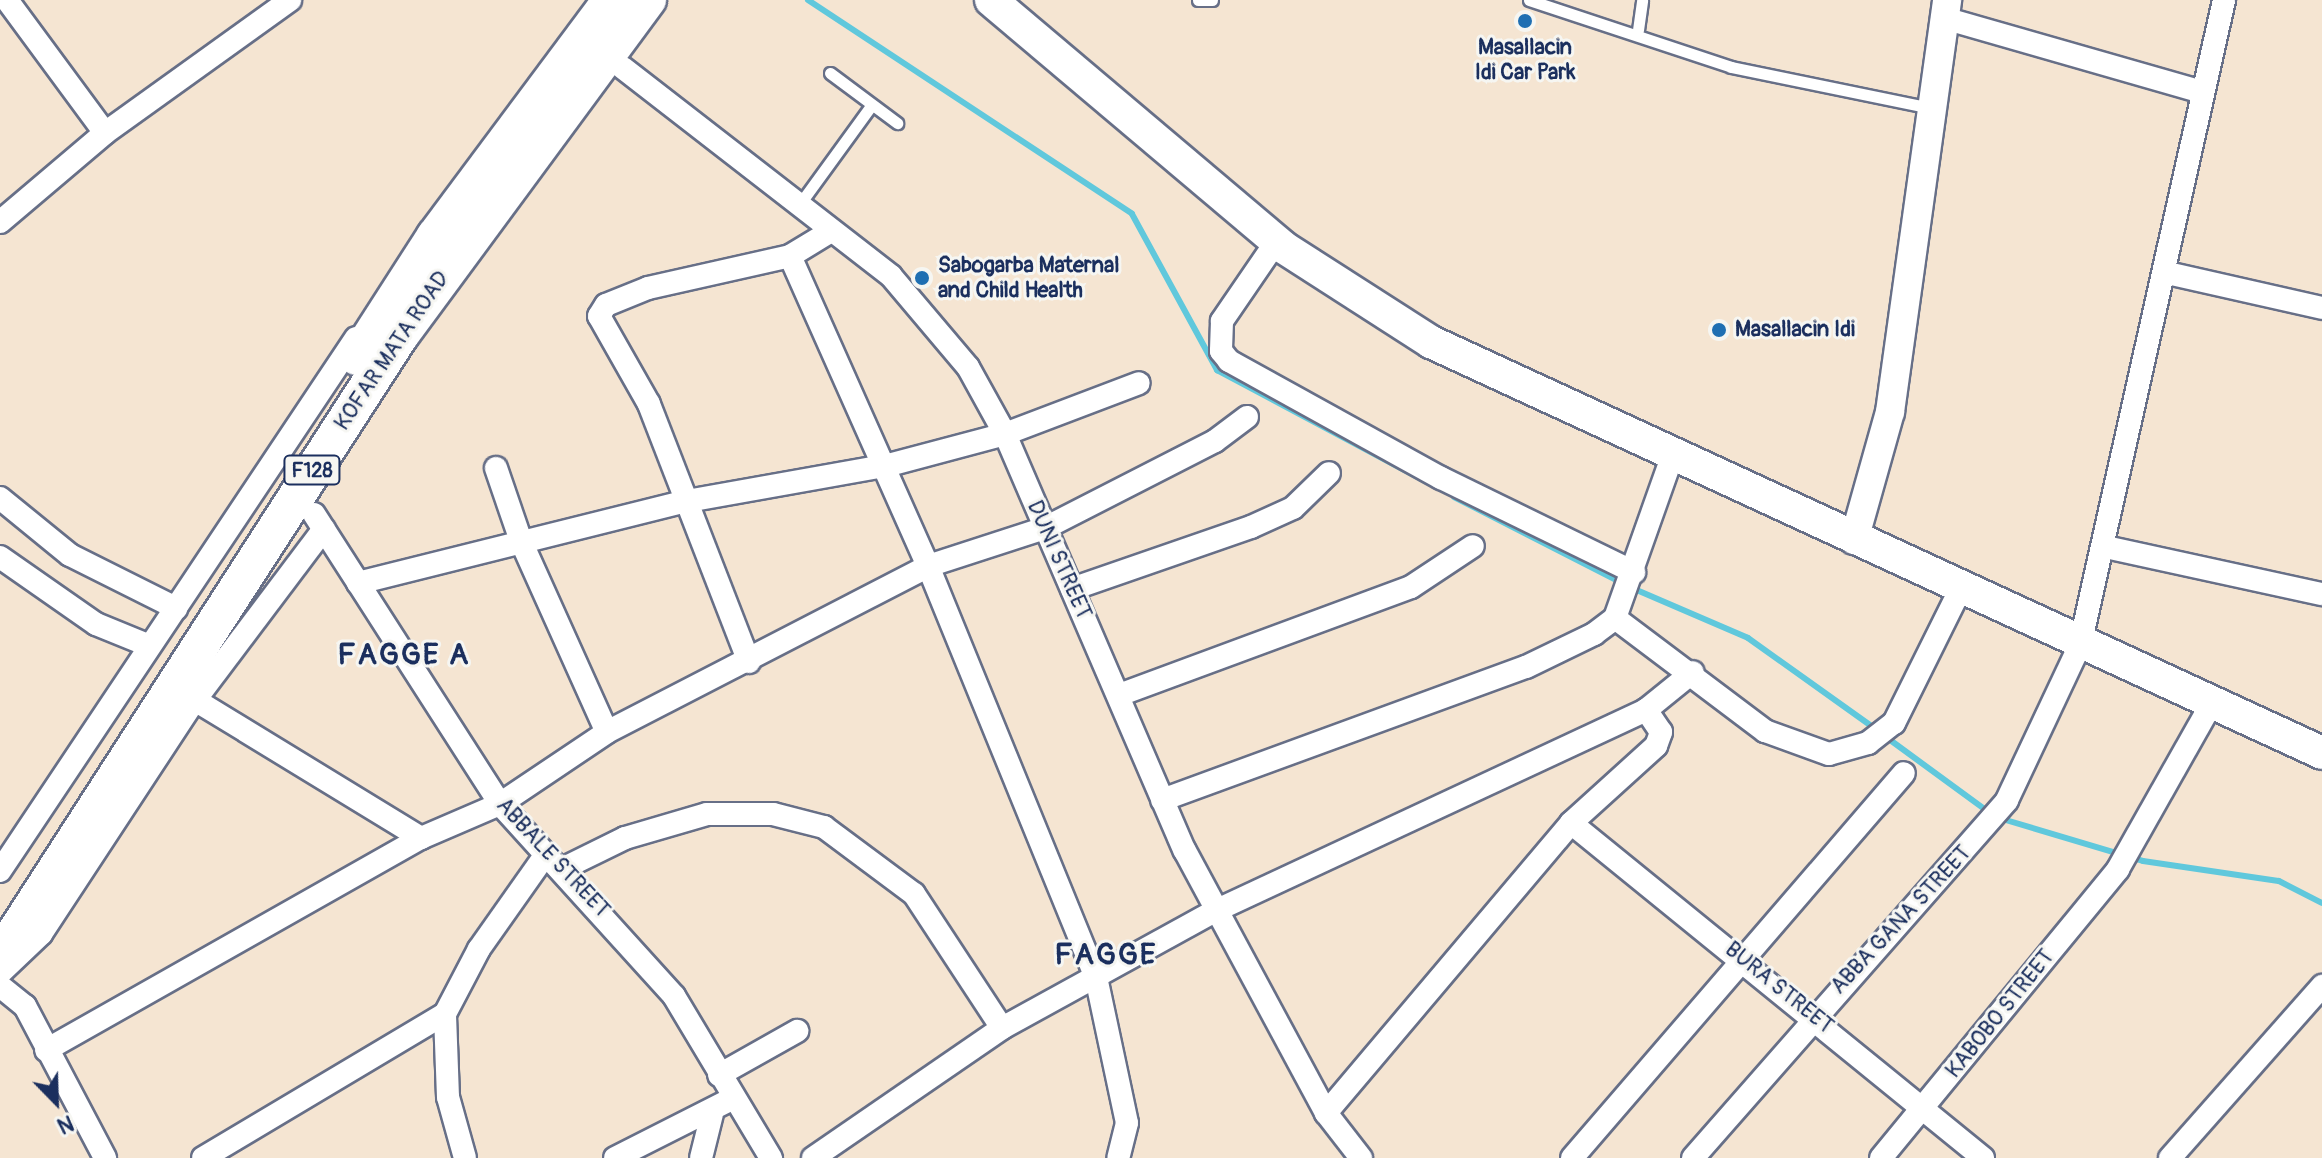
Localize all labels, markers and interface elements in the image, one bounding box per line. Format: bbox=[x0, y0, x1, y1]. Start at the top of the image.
marker: Masallacin Idi Car Park bbox=[1516, 12, 1534, 30]
place label: Masallacin Idi Car Park bbox=[1475, 34, 1575, 86]
place label: Sabogarba Maternal and Child Health bbox=[938, 252, 1120, 304]
street label: KOFAR MATA ROAD bbox=[329, 267, 455, 435]
marker: Sabogarba Maternal and Child Health bbox=[913, 269, 931, 287]
place label: Masallacin Idi bbox=[1735, 317, 1855, 343]
marker: Masallacin Idi bbox=[1710, 321, 1728, 339]
road number: F128 bbox=[282, 454, 342, 486]
street label: DUNI STREET bbox=[1021, 497, 1097, 623]
district label: FAGGE A bbox=[338, 637, 470, 673]
street label: ABBALE STREET bbox=[491, 793, 615, 923]
street label: ABBA GANA STREET bbox=[1825, 840, 1977, 1000]
street label: BURA STREET bbox=[1720, 936, 1838, 1040]
district label: FAGGE bbox=[1055, 937, 1157, 973]
street label: KABOBO STREET bbox=[1940, 945, 2060, 1083]
north arrow bbox=[16, 1062, 96, 1142]
text: N bbox=[53, 1108, 78, 1140]

